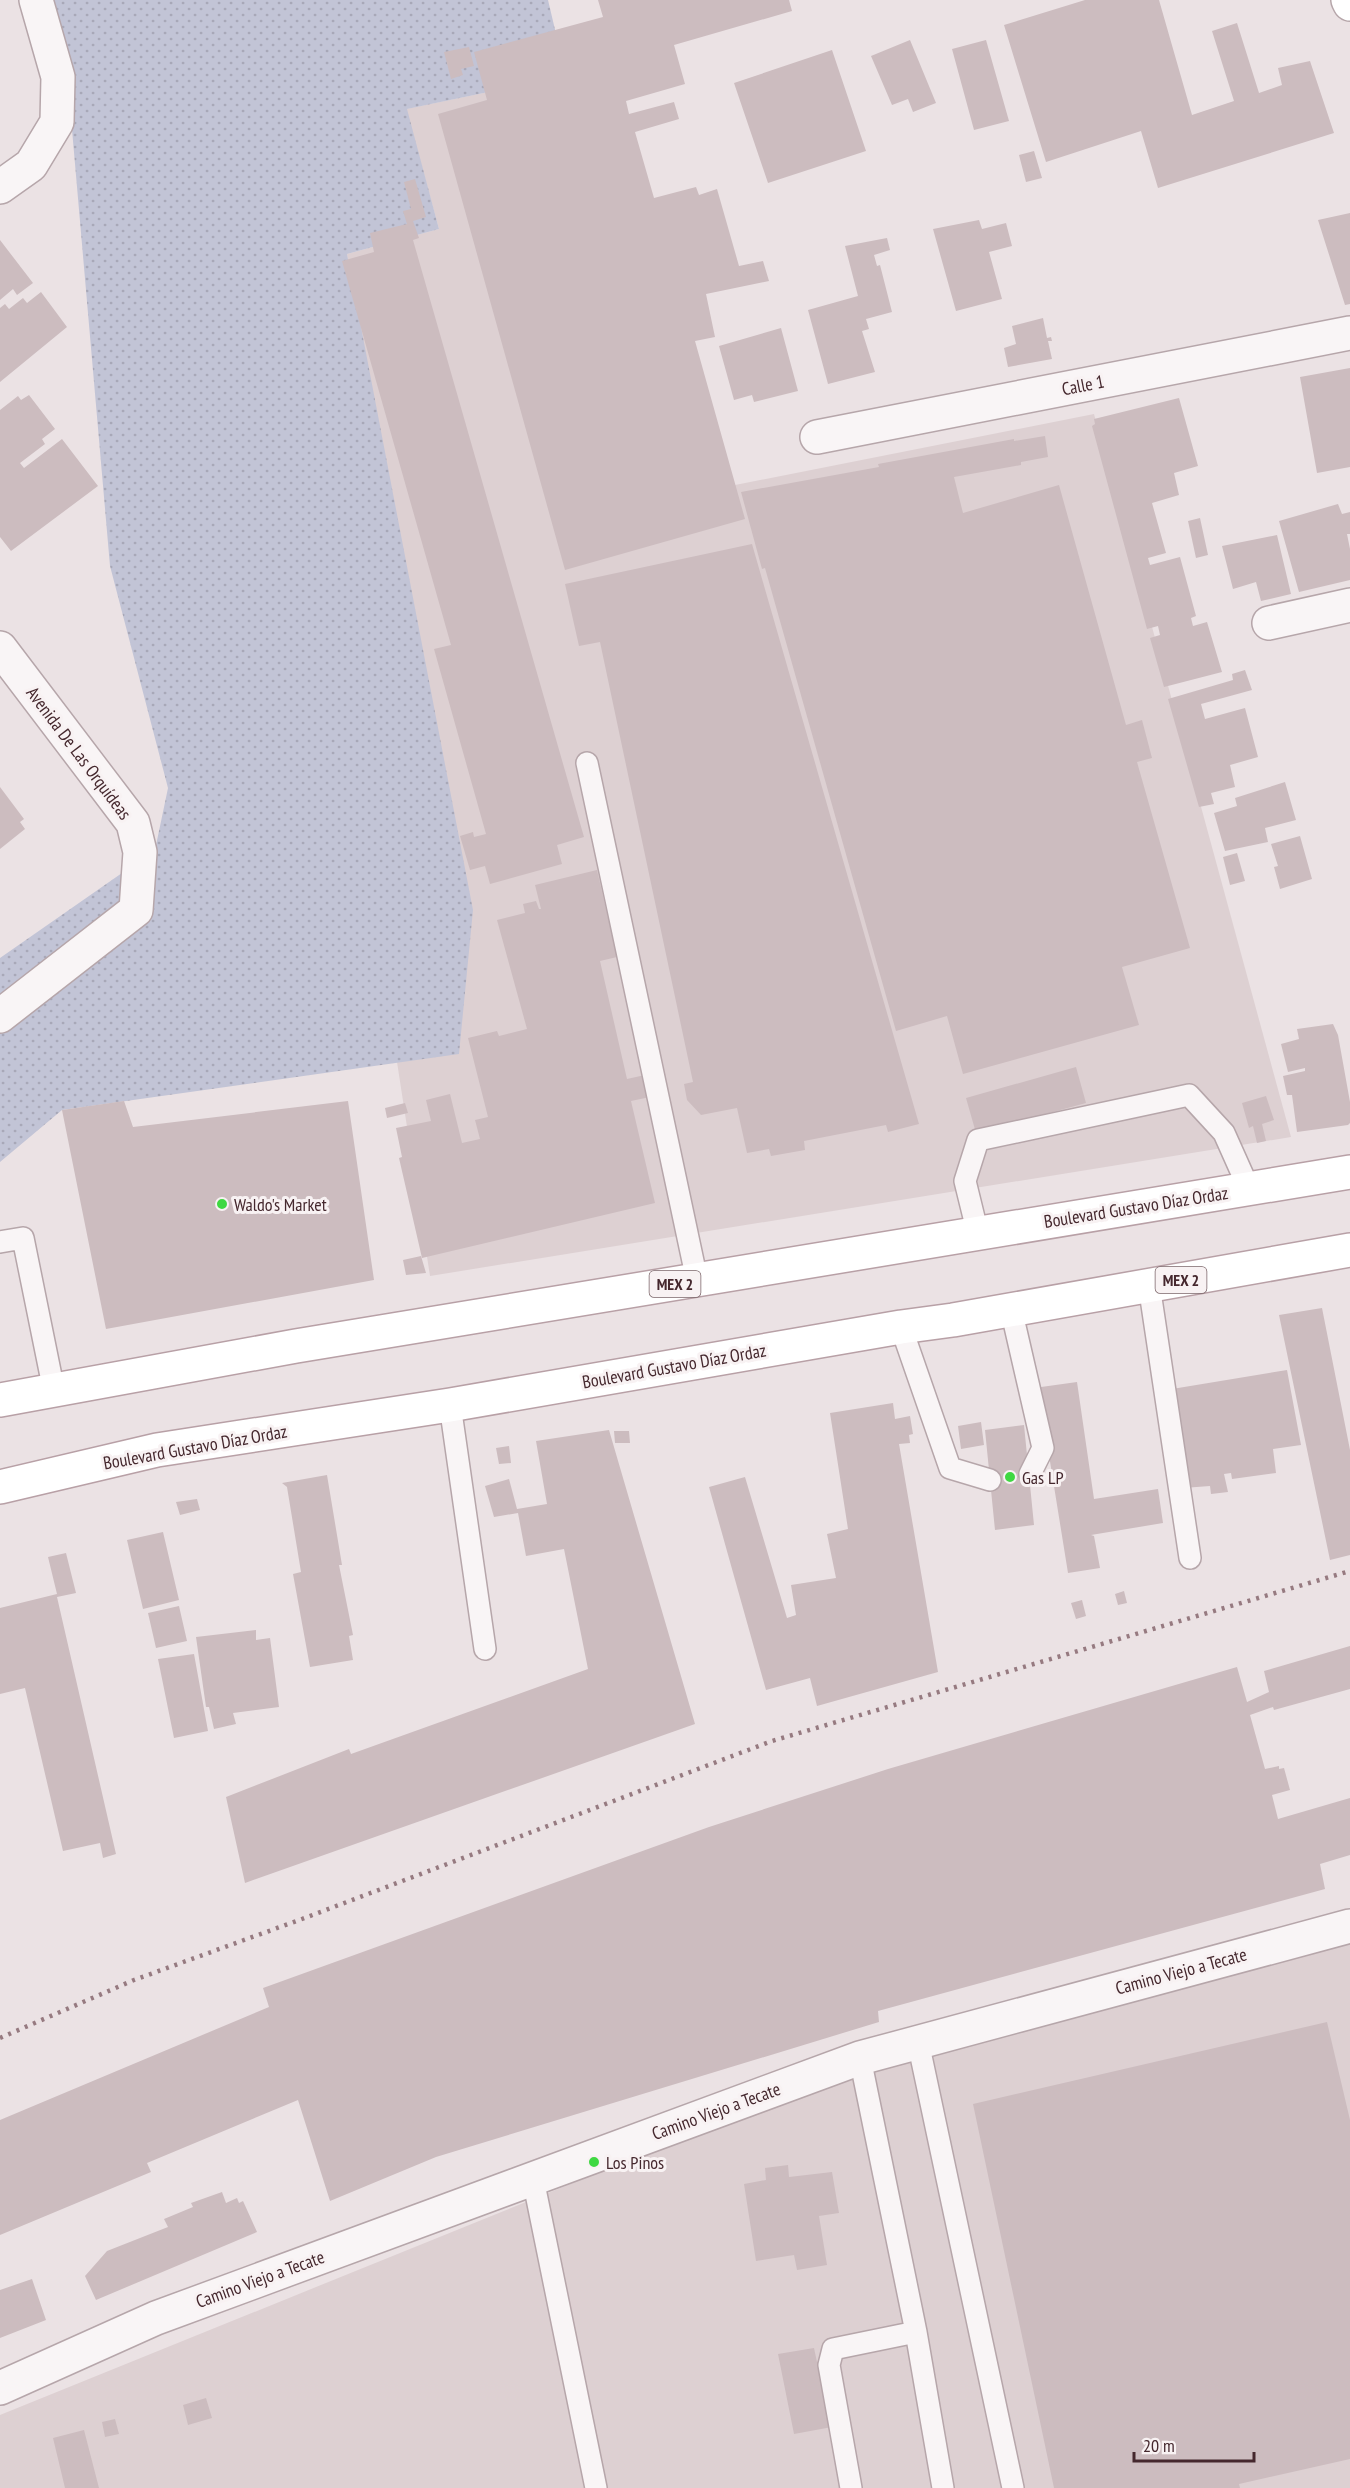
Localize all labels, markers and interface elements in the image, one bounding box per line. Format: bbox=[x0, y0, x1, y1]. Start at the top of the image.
street label: Calle 1 bbox=[1060, 370, 1106, 400]
street label: Avenida De Las Orquídeas bbox=[21, 682, 137, 824]
street label: Boulevard Gustavo Díaz Ordaz bbox=[1042, 1181, 1230, 1233]
place label: Waldo's Market bbox=[234, 1193, 327, 1216]
marker: Waldo's Market bbox=[215, 1197, 229, 1211]
road number: MEX 2 bbox=[1156, 1267, 1206, 1293]
road number: MEX 2 bbox=[650, 1271, 700, 1297]
street label: Boulevard Gustavo Díaz Ordaz bbox=[580, 1338, 768, 1394]
street label: Boulevard Gustavo Díaz Ordaz bbox=[101, 1419, 289, 1475]
place label: Gas LP bbox=[1022, 1466, 1064, 1489]
marker: Gas LP bbox=[1003, 1470, 1017, 1484]
street label: Camino Viejo a Tecate bbox=[1113, 1942, 1249, 2000]
street label: Camino Viejo a Tecate bbox=[649, 2077, 783, 2145]
place label: Los Pinos bbox=[606, 2151, 664, 2174]
marker: Los Pinos bbox=[587, 2155, 601, 2169]
street label: Camino Viejo a Tecate bbox=[193, 2245, 327, 2313]
scale bar bbox=[1134, 2425, 1254, 2463]
text: 20 m bbox=[1143, 2434, 1175, 2457]

